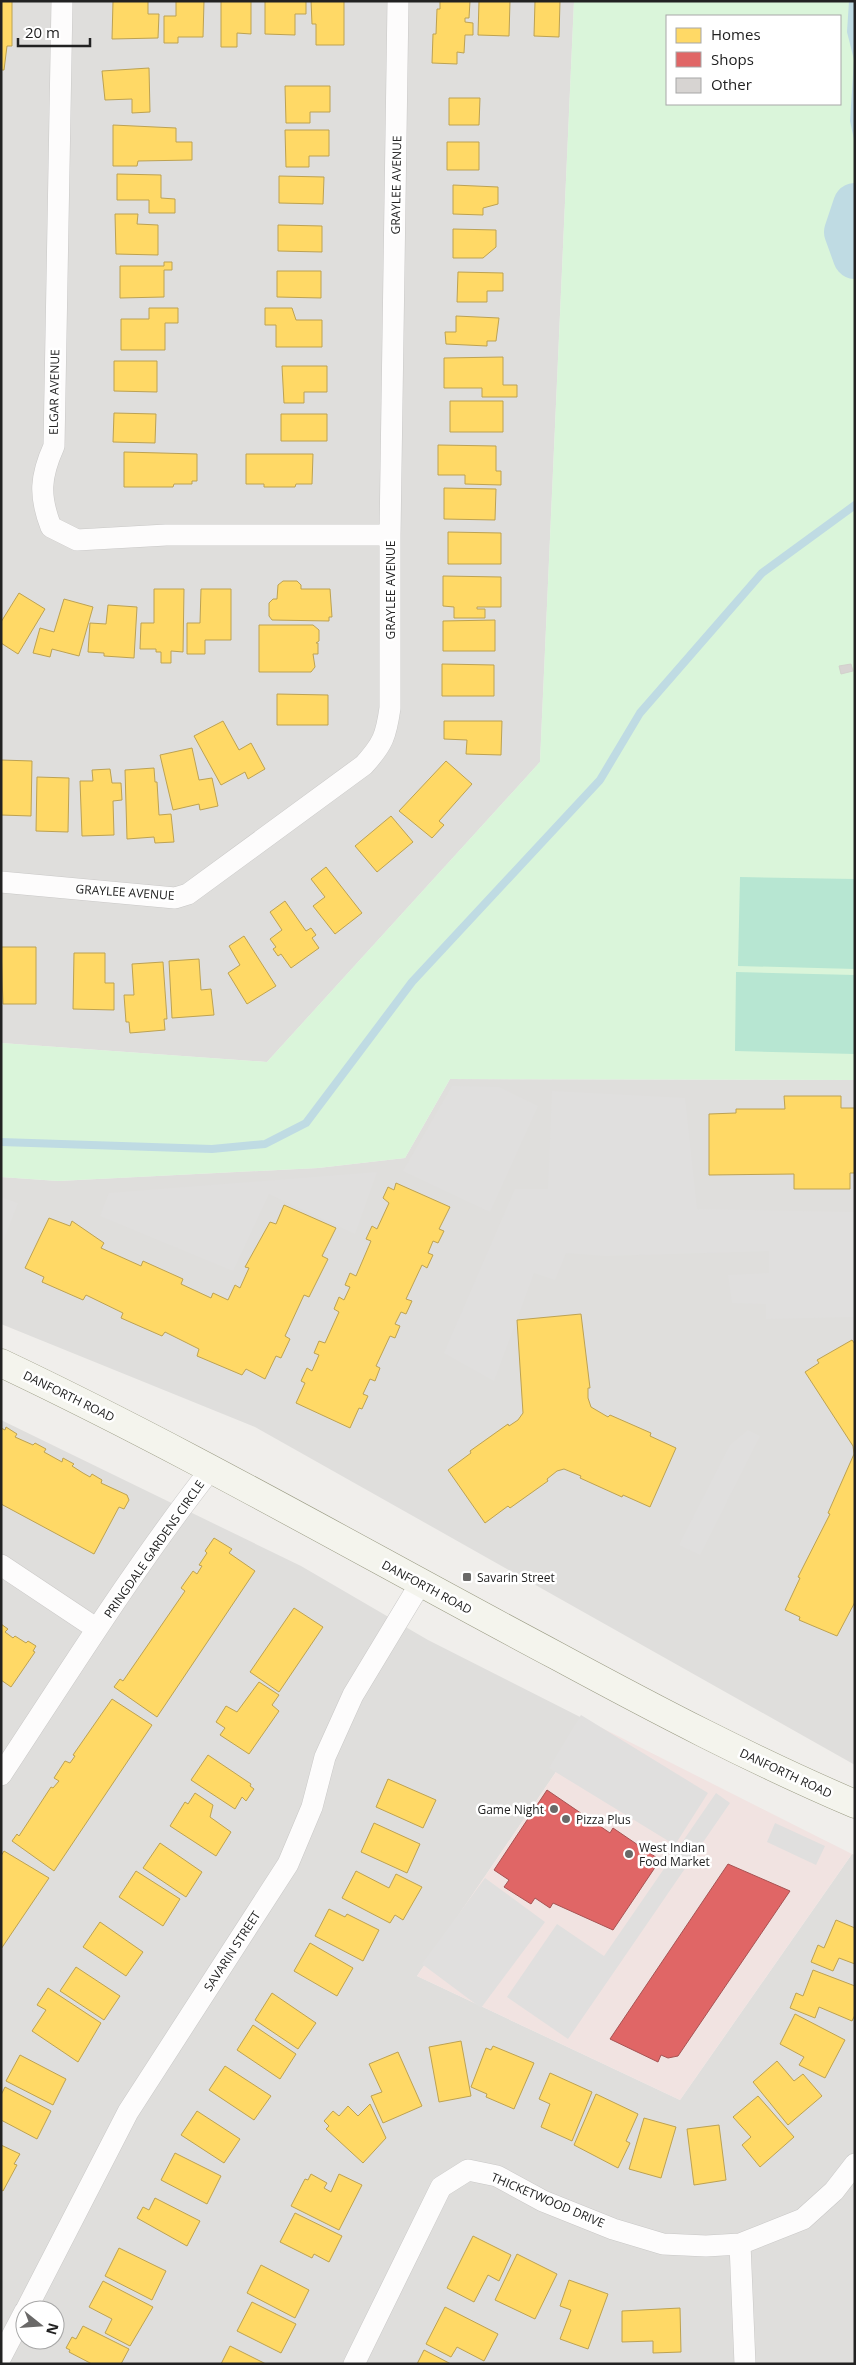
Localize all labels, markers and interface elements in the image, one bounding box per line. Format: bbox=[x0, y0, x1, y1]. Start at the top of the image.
scale bar bbox=[18, 15, 90, 47]
legend bbox=[666, 15, 841, 105]
text: 20 m bbox=[25, 22, 60, 42]
text: Homes bbox=[711, 24, 761, 44]
text: Shops bbox=[711, 49, 754, 69]
text: Other bbox=[711, 74, 752, 94]
street label: GRAYLEE AVENUE bbox=[387, 135, 405, 235]
street label: ELGAR AVENUE bbox=[45, 349, 63, 435]
street label: GRAYLEE AVENUE bbox=[382, 540, 399, 640]
street label: GRAYLEE AVENUE bbox=[75, 880, 175, 904]
street label: DANFORTH ROAD bbox=[20, 1366, 118, 1426]
street label: PRINGDALE GARDENS CIRCLE bbox=[100, 1477, 208, 1621]
street label: DANFORTH ROAD bbox=[379, 1556, 475, 1618]
place label: Savarin Street bbox=[477, 1569, 555, 1586]
marker: Savarin Street bbox=[461, 1571, 473, 1583]
street label: DANFORTH ROAD bbox=[737, 1744, 835, 1802]
place label: Game Night bbox=[477, 1801, 544, 1818]
marker: Game Night bbox=[548, 1803, 560, 1815]
place label: Pizza Plus bbox=[576, 1811, 631, 1828]
marker: Pizza Plus bbox=[560, 1813, 572, 1825]
place label: West Indian Food Market bbox=[639, 1839, 710, 1870]
marker: West Indian Food Market bbox=[623, 1848, 635, 1860]
street label: SAVARIN STREET bbox=[200, 1907, 264, 1994]
street label: THICKETWOOD DRIVE bbox=[489, 2168, 607, 2232]
north arrow bbox=[15, 2300, 65, 2350]
text: N bbox=[42, 2321, 64, 2337]

